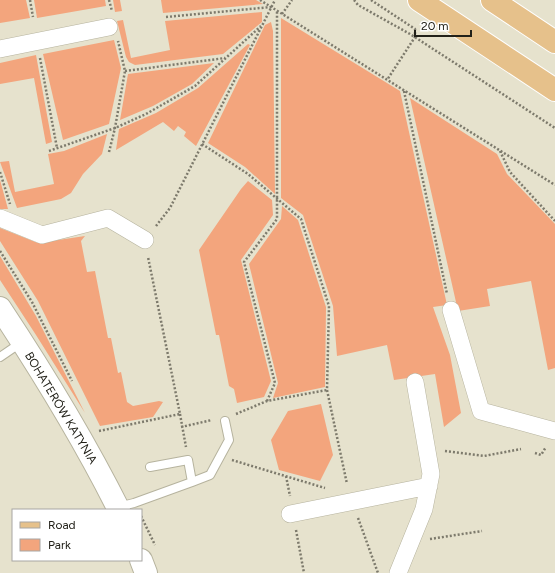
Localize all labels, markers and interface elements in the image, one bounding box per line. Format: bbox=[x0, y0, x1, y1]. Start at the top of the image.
scale bar bbox=[415, 12, 471, 38]
text: 20 m bbox=[421, 19, 449, 33]
street label: BOHATERÓW KATYNIA bbox=[22, 349, 100, 467]
legend bbox=[12, 509, 142, 561]
text: Road bbox=[48, 518, 76, 532]
text: Park bbox=[48, 538, 71, 552]

